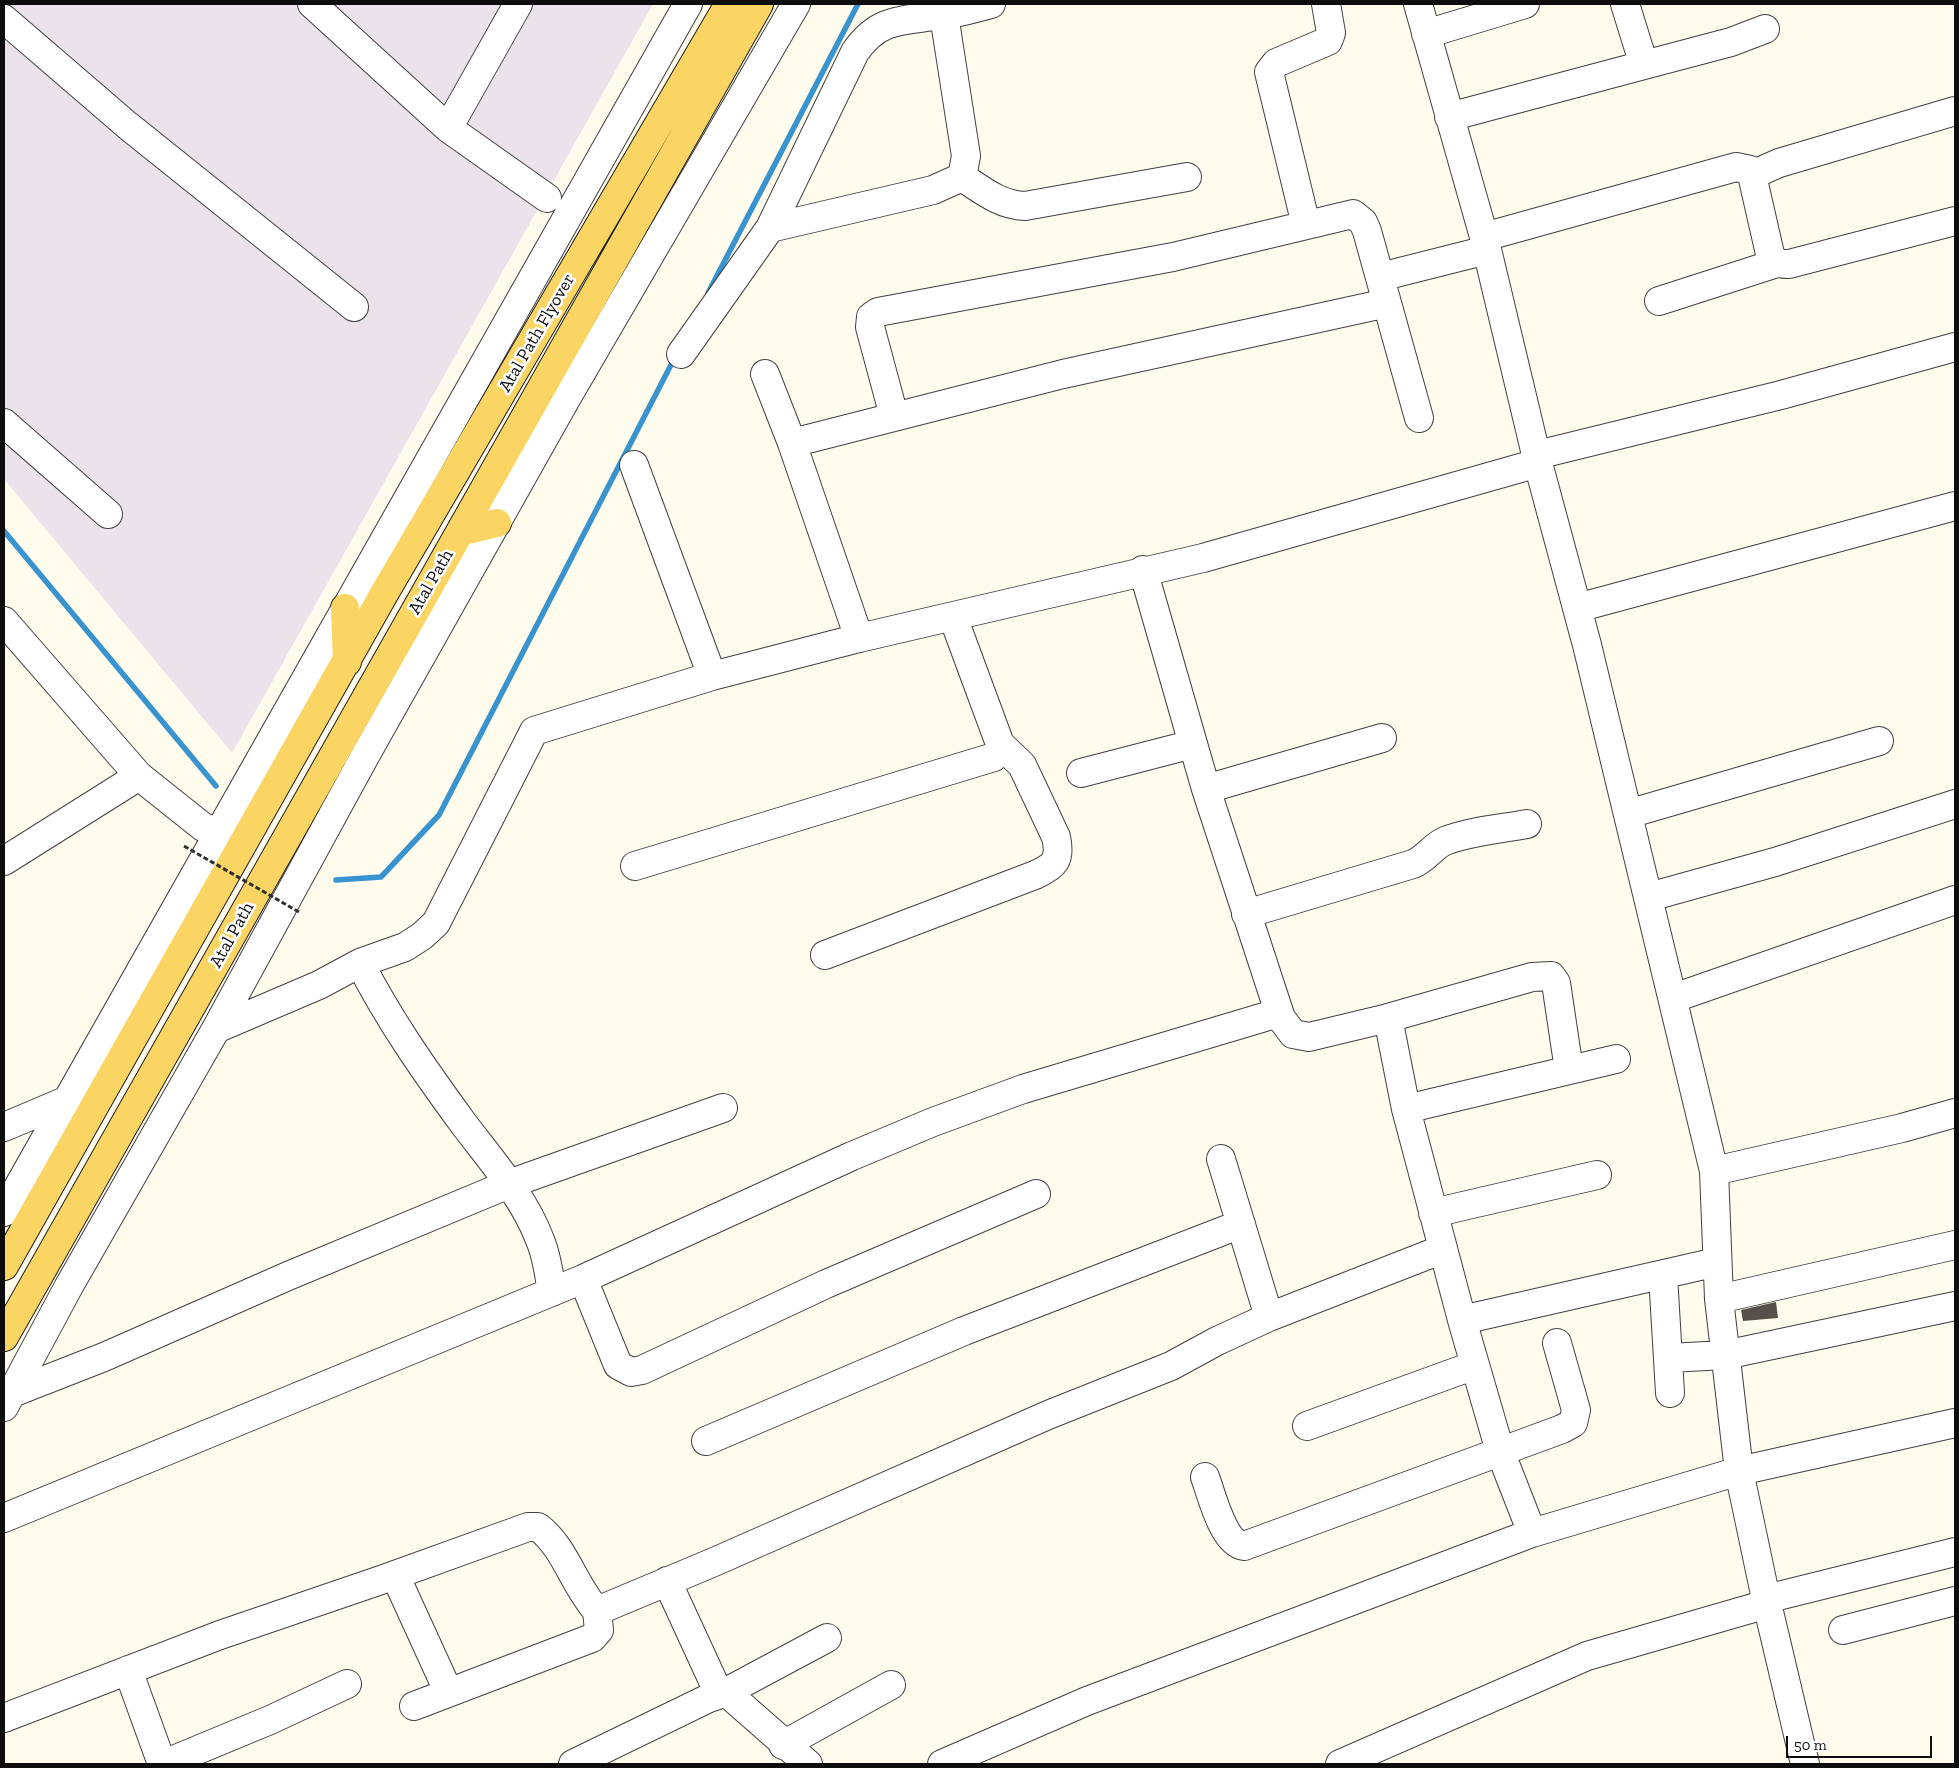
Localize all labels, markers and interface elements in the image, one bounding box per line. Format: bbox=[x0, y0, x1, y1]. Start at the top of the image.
street label: Atal Path Flyover bbox=[494, 270, 580, 396]
street label: Atal Path bbox=[404, 546, 458, 618]
street label: Atal Path bbox=[205, 899, 259, 971]
scale bar bbox=[1789, 1726, 1935, 1758]
text: 50 m bbox=[1794, 1736, 1827, 1754]

